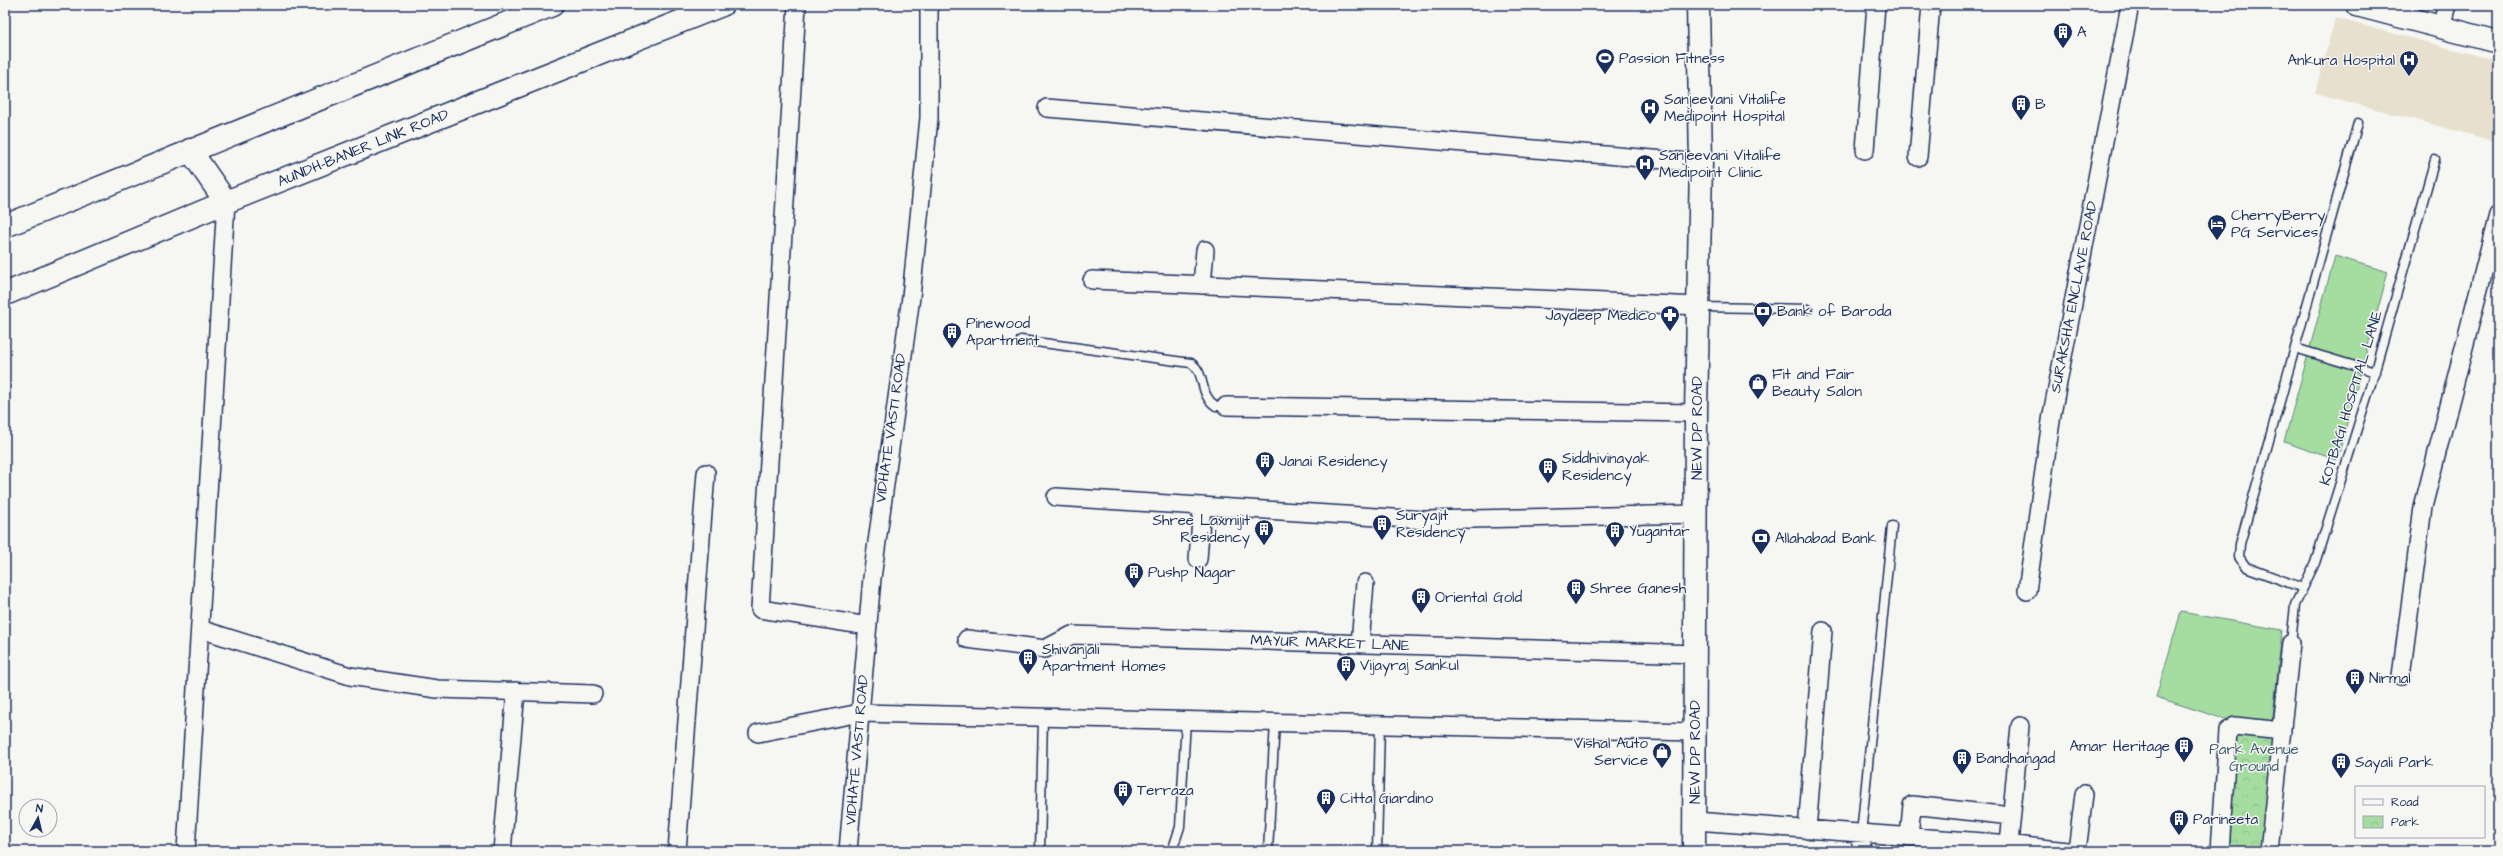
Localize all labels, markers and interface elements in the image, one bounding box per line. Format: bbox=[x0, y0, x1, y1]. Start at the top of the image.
building icon: A bbox=[2052, 21, 2074, 49]
place label: A bbox=[2077, 22, 2087, 43]
sports icon: Passion Fitness bbox=[1594, 47, 1616, 75]
place label: Passion Fitness bbox=[1619, 48, 1725, 69]
hospital icon: Ankura Hospital bbox=[2398, 49, 2420, 77]
place label: Ankura Hospital bbox=[2287, 50, 2395, 71]
place label: Sanjeevani Vitalife Medipoint Hospital bbox=[1664, 89, 1786, 127]
building icon: B bbox=[2010, 93, 2032, 121]
place label: B bbox=[2035, 94, 2046, 115]
hospital icon: Sanjeevani Vitalife Medipoint Hospital bbox=[1639, 97, 1661, 125]
street label: AUNDH-BANER LINK ROAD bbox=[274, 104, 452, 192]
place label: Sanjeevani Vitalife Medipoint Clinic bbox=[1659, 145, 1781, 183]
hospital icon: Sanjeevani Vitalife Medipoint Clinic bbox=[1634, 153, 1656, 181]
street label: SURAKSHA ENCLAVE ROAD bbox=[2045, 199, 2103, 395]
place label: CherryBerry PG Services bbox=[2231, 205, 2326, 243]
hotel icon: CherryBerry PG Services bbox=[2206, 213, 2228, 241]
bank icon: Bank of Baroda bbox=[1752, 300, 1774, 328]
place label: Bank of Baroda bbox=[1777, 301, 1892, 322]
pharmacy icon: Jaydeep Medico bbox=[1659, 304, 1681, 332]
place label: Jaydeep Medico bbox=[1546, 305, 1657, 327]
street label: KOTBAGI HOSPITAL LANE bbox=[2314, 308, 2388, 488]
place label: Pinewood Apartment bbox=[966, 313, 1039, 351]
building icon: Pinewood Apartment bbox=[941, 321, 963, 349]
street label: VIDHATE VASTI ROAD bbox=[870, 352, 912, 504]
place label: Fit and Fair Beauty Salon bbox=[1772, 364, 1862, 403]
shop icon: Fit and Fair Beauty Salon bbox=[1747, 372, 1769, 400]
street label: NEW DP ROAD bbox=[1687, 376, 1708, 480]
place label: Siddhivinayak Residency bbox=[1562, 448, 1649, 487]
building icon: Janai Residency bbox=[1254, 450, 1276, 478]
place label: Janai Residency bbox=[1279, 451, 1388, 473]
building icon: Siddhivinayak Residency bbox=[1537, 456, 1559, 484]
place label: Suryajit Residency bbox=[1396, 505, 1466, 544]
place label: Shree Laxmijit Residency bbox=[1152, 510, 1250, 549]
building icon: Suryajit Residency bbox=[1371, 513, 1393, 541]
building icon: Shree Laxmijit Residency bbox=[1253, 518, 1275, 546]
building icon: Yugantar bbox=[1604, 520, 1626, 548]
place label: Yugantar bbox=[1629, 521, 1689, 543]
bank icon: Allahabad Bank bbox=[1750, 527, 1772, 555]
place label: Allahabad Bank bbox=[1775, 528, 1877, 549]
building icon: Pushp Nagar bbox=[1123, 561, 1145, 589]
place label: Pushp Nagar bbox=[1148, 562, 1235, 584]
building icon: Shree Ganesh bbox=[1565, 577, 1587, 605]
place label: Shree Ganesh bbox=[1590, 578, 1687, 599]
building icon: Oriental Gold bbox=[1410, 586, 1432, 614]
place label: Oriental Gold bbox=[1435, 587, 1522, 608]
street label: MAYUR MARKET LANE bbox=[1250, 630, 1410, 656]
place label: Shivanjali Apartment Homes bbox=[1042, 639, 1167, 677]
building icon: Shivanjali Apartment Homes bbox=[1017, 647, 1039, 675]
building icon: Vijayraj Sankul bbox=[1335, 654, 1357, 682]
place label: Vijayraj Sankul bbox=[1360, 655, 1459, 677]
building icon: Nirmal bbox=[2344, 667, 2366, 695]
place label: Nirmal bbox=[2369, 668, 2411, 689]
street label: VIDHATE VASTI ROAD bbox=[840, 674, 874, 826]
street label: NEW DP ROAD bbox=[1685, 700, 1706, 804]
place label: Vishal Auto Service bbox=[1574, 733, 1649, 771]
building icon: Amar Heritage bbox=[2173, 735, 2195, 763]
place label: Amar Heritage bbox=[2070, 736, 2170, 758]
park label: Park Avenue Ground bbox=[2209, 739, 2299, 777]
shop icon: Vishal Auto Service bbox=[1651, 741, 1673, 769]
building icon: Bandhangad bbox=[1951, 747, 1973, 775]
place label: Bandhangad bbox=[1976, 748, 2055, 770]
building icon: Sayali Park bbox=[2330, 751, 2352, 779]
place label: Sayali Park bbox=[2355, 752, 2433, 774]
building icon: Terraza bbox=[1112, 779, 1134, 807]
place label: Terraza bbox=[1137, 780, 1194, 801]
legend bbox=[2355, 786, 2485, 838]
building icon: Citta Giardino bbox=[1315, 787, 1337, 815]
place label: Citta Giardino bbox=[1340, 788, 1434, 809]
text: Road bbox=[2391, 794, 2419, 811]
north arrow bbox=[18, 798, 58, 838]
text: N bbox=[35, 801, 44, 817]
building icon: Parineeta bbox=[2168, 808, 2190, 836]
place label: Parineeta bbox=[2193, 809, 2259, 830]
text: Park bbox=[2391, 814, 2419, 831]

